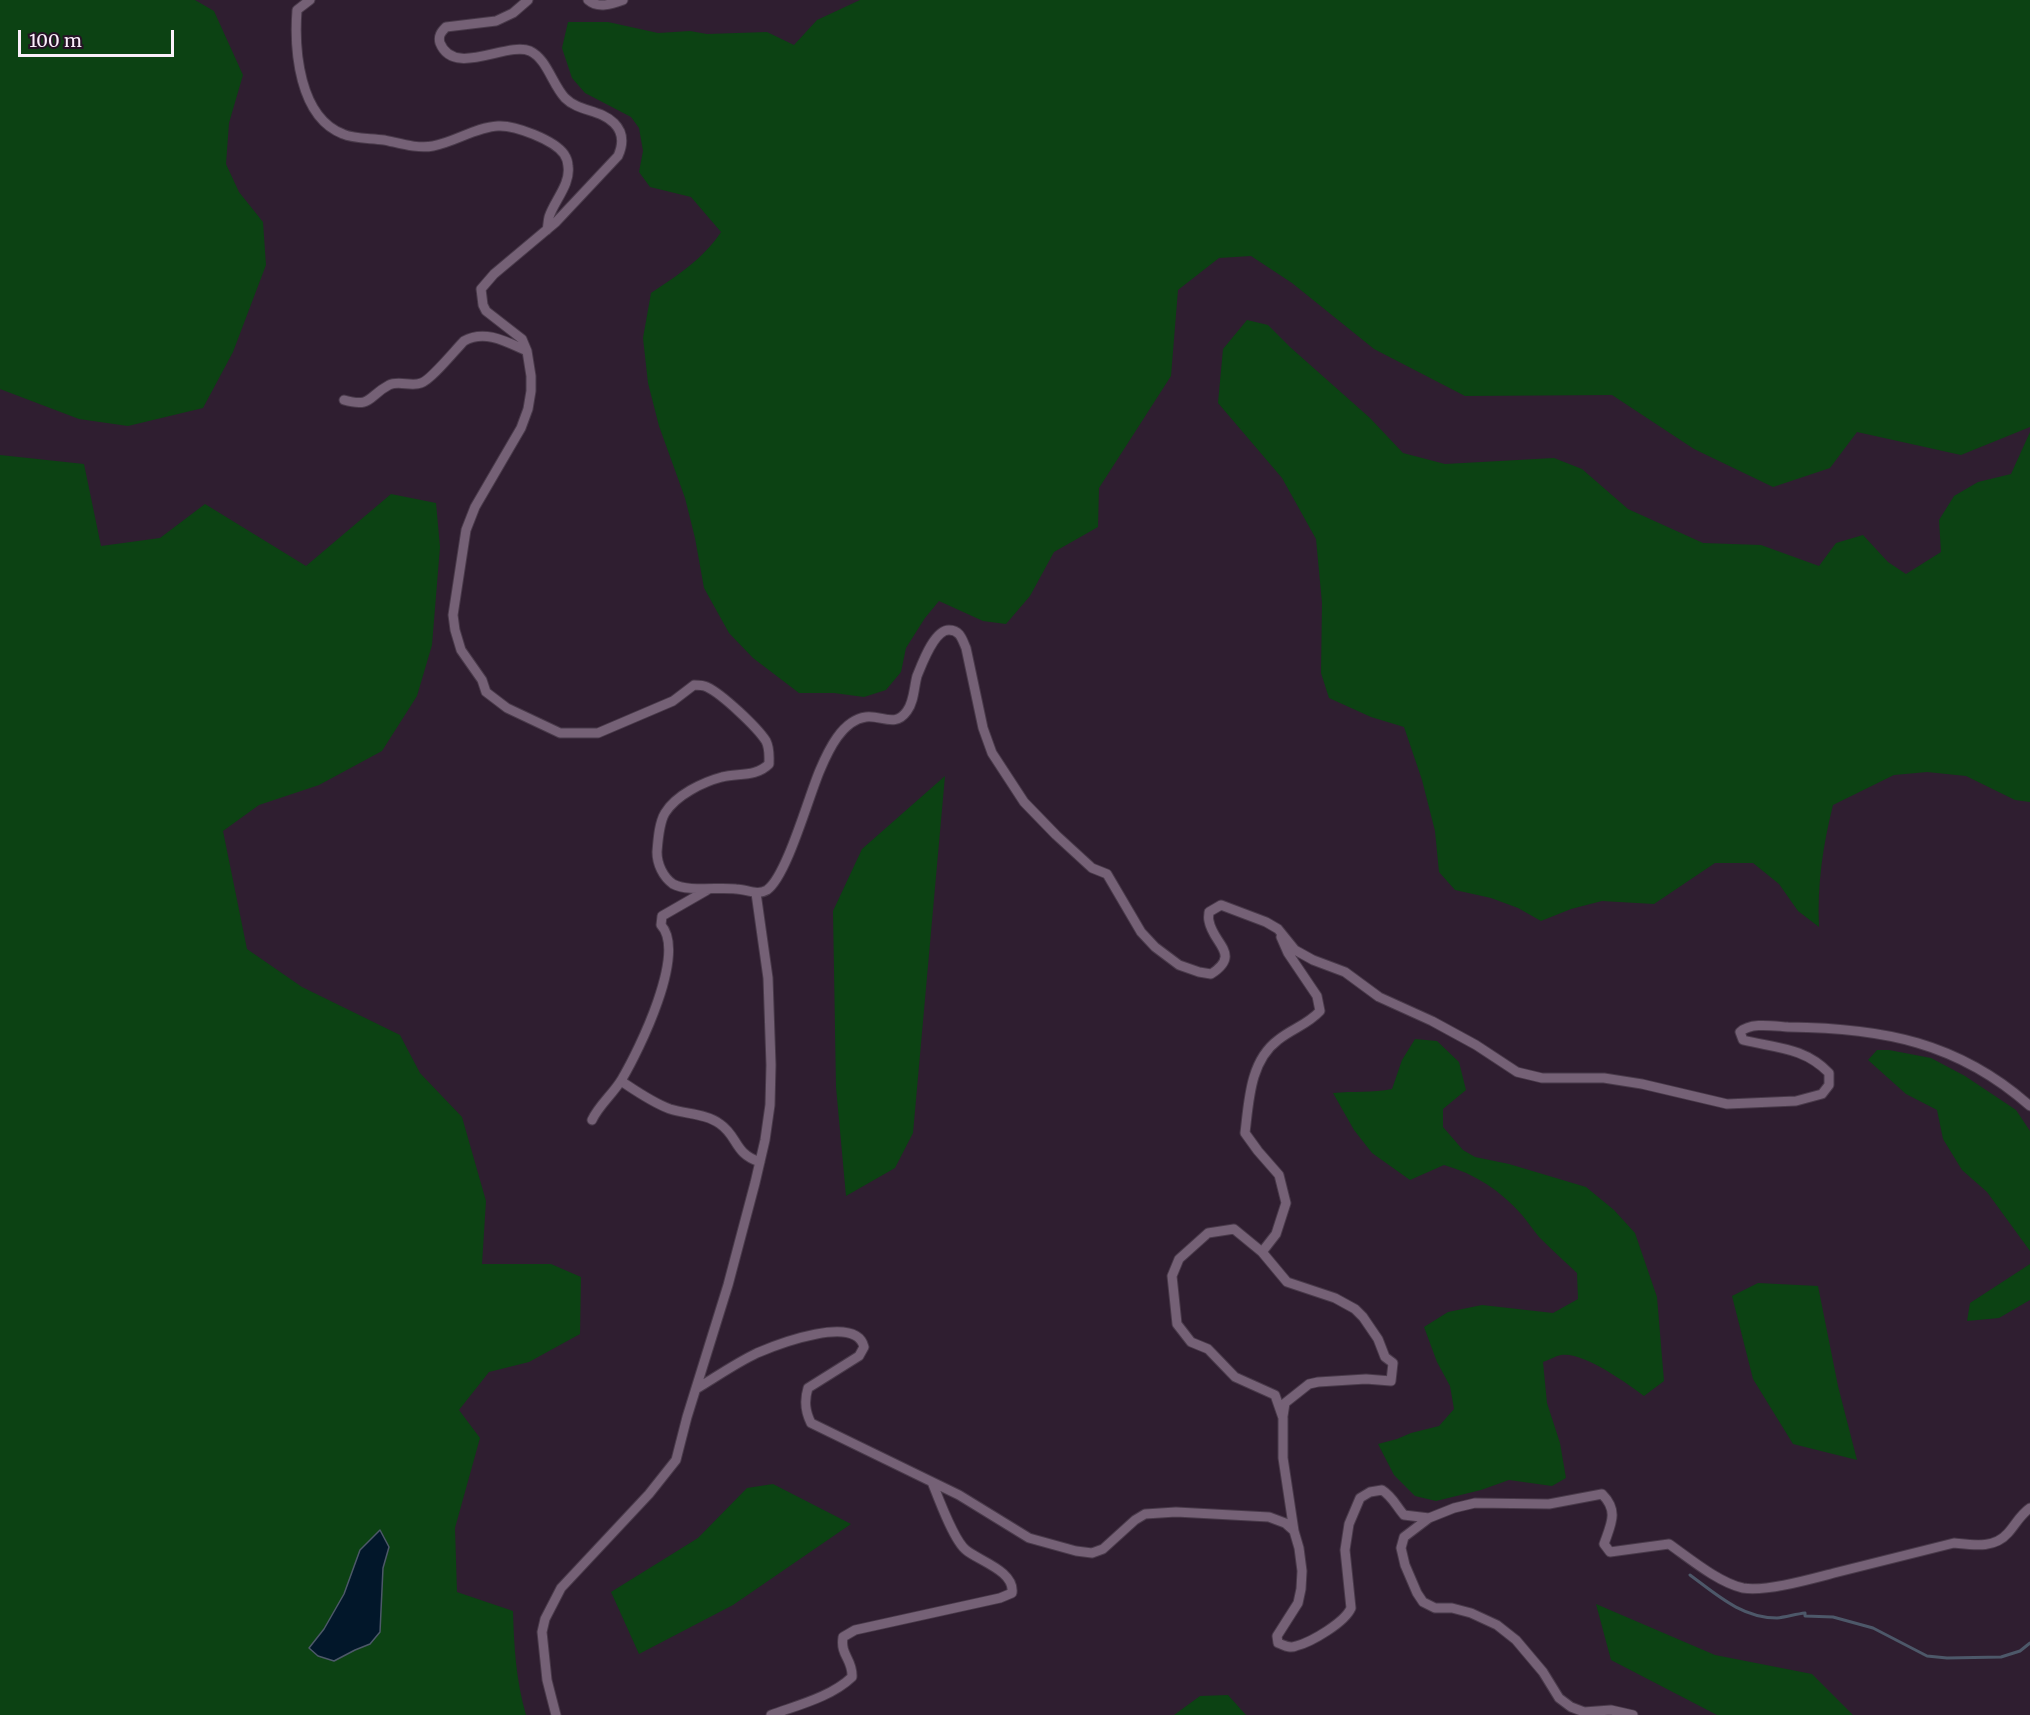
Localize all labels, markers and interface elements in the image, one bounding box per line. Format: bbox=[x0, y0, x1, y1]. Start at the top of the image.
scale bar bbox=[21, 18, 177, 56]
text: 100 m bbox=[29, 29, 82, 52]

